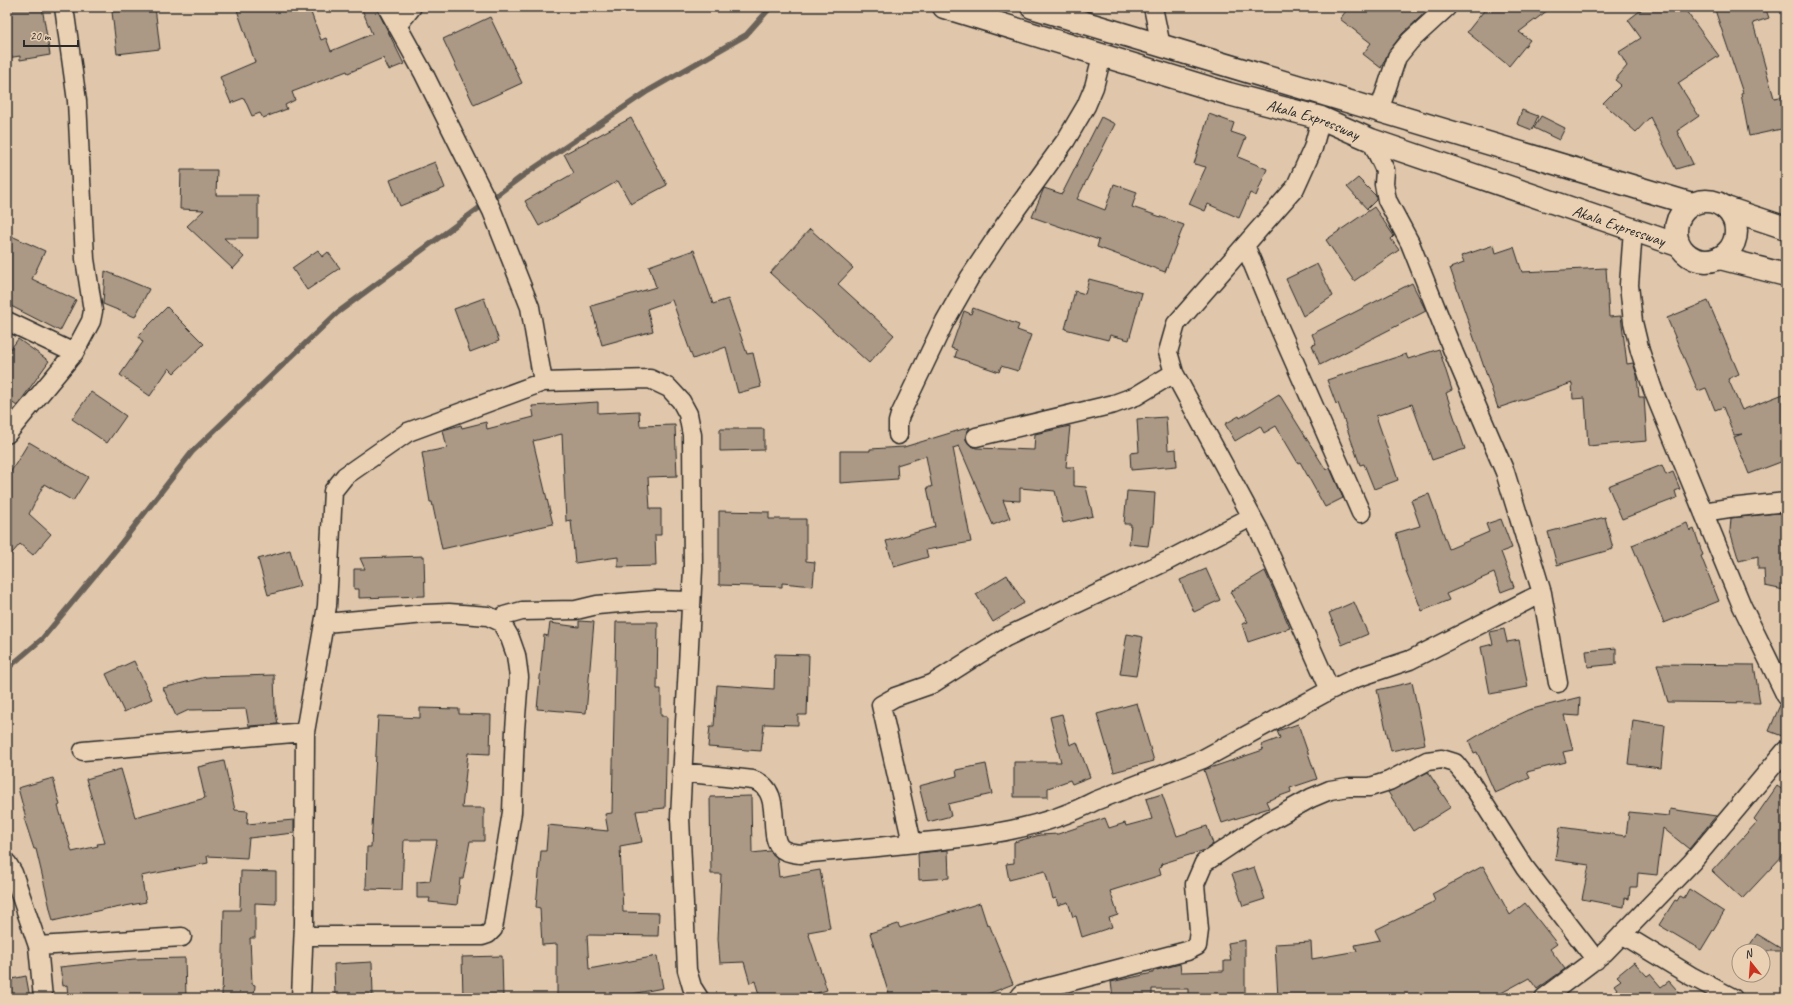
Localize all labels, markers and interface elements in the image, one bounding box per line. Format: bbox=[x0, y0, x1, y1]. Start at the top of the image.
scale bar bbox=[24, 22, 78, 48]
text: 20 m bbox=[30, 28, 52, 44]
street label: Akala Expressway bbox=[1265, 95, 1364, 145]
street label: Akala Expressway bbox=[1570, 201, 1669, 251]
north arrow bbox=[1731, 943, 1771, 983]
text: N bbox=[1743, 945, 1755, 961]

